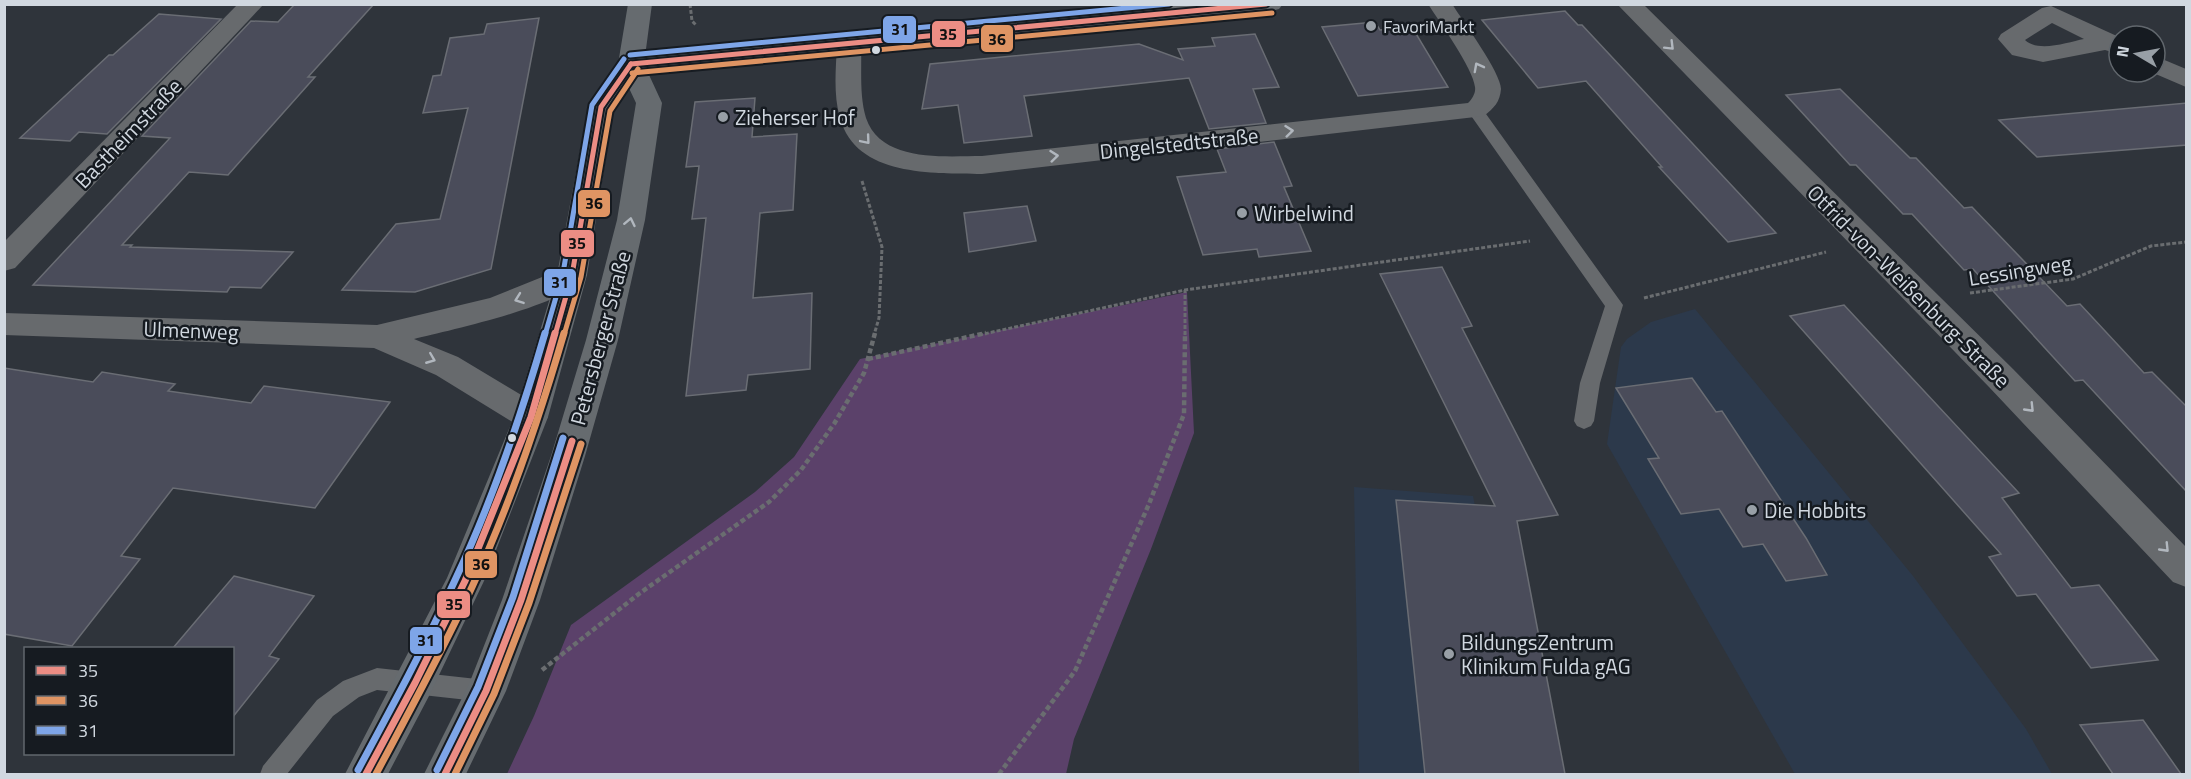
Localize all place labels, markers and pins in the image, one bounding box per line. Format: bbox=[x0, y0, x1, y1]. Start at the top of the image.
place label: FavoriMarkt bbox=[1383, 13, 1475, 40]
marker: FavoriMarkt bbox=[1364, 19, 1378, 33]
unlabelled marker bbox=[870, 44, 882, 56]
place label: Zieherser Hof bbox=[735, 101, 855, 133]
marker: Zieherser Hof bbox=[716, 110, 730, 124]
place label: Wirbelwind bbox=[1254, 197, 1354, 229]
marker: Wirbelwind bbox=[1235, 206, 1249, 220]
unlabelled marker bbox=[506, 432, 518, 444]
place label: Die Hobbits bbox=[1764, 494, 1866, 526]
marker: Die Hobbits bbox=[1745, 503, 1759, 517]
place label: BildungsZentrum Klinikum Fulda gAG bbox=[1461, 626, 1631, 682]
marker: BildungsZentrum Klinikum Fulda gAG bbox=[1442, 647, 1456, 661]

